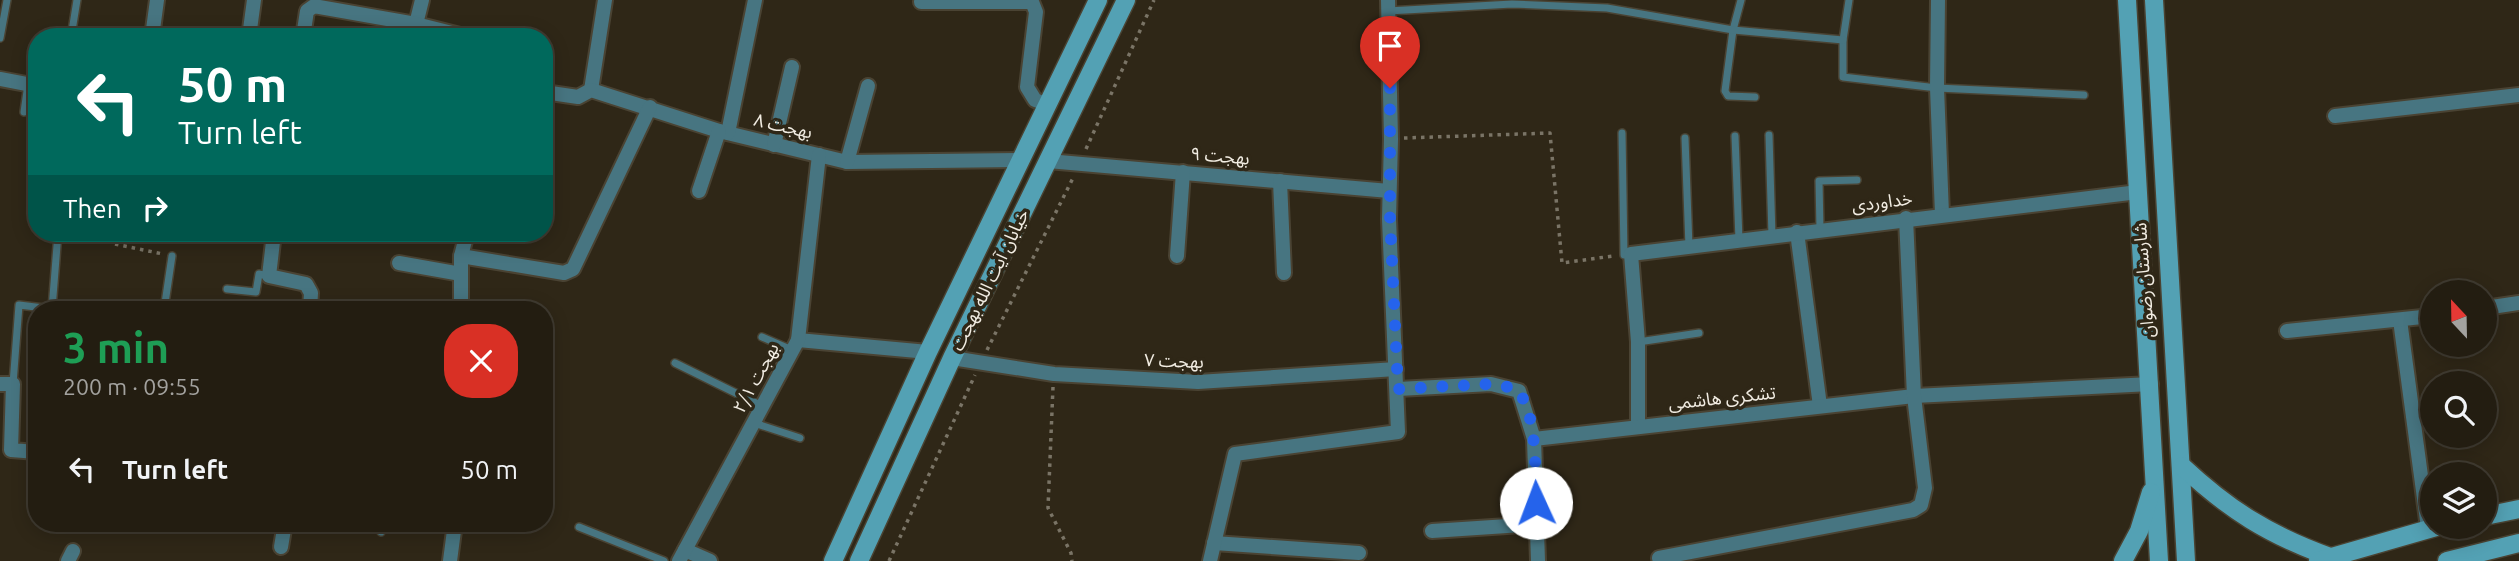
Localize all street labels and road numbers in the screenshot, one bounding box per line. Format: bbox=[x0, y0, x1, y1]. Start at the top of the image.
street label: بهجت ۸ bbox=[752, 109, 814, 142]
street label: بهجت ۹ bbox=[1189, 142, 1251, 169]
street label: خداوردی bbox=[1850, 187, 1914, 217]
street label: خیابان آیت الله بهجت bbox=[946, 206, 1034, 354]
street label: شارستان رضوان bbox=[2129, 222, 2159, 338]
street label: بهجت ۲/۱ bbox=[728, 339, 783, 416]
street label: بهجت ۷ bbox=[1144, 349, 1204, 372]
street label: تشکری هاشمی bbox=[1667, 381, 1777, 415]

